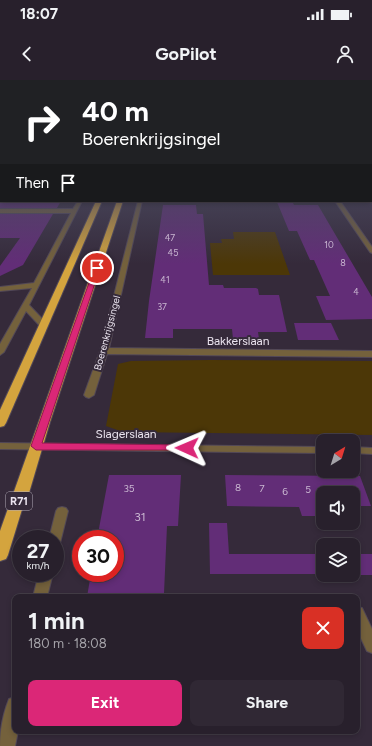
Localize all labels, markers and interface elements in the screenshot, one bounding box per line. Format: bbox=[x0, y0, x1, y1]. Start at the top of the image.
text: 18:07 bbox=[20, 5, 58, 23]
icon: back bbox=[16, 43, 38, 65]
text: GoPilot bbox=[155, 43, 217, 65]
icon: person bbox=[334, 43, 356, 65]
text: 40 m bbox=[82, 94, 149, 128]
icon: right bbox=[16, 96, 68, 148]
text: Boerenkrijgsingel bbox=[82, 128, 221, 150]
icon: arrive bbox=[57, 172, 79, 194]
text: Then bbox=[16, 174, 49, 192]
house number: 47 bbox=[165, 232, 175, 243]
house number: 10 bbox=[324, 239, 334, 250]
house number: 45 bbox=[168, 247, 178, 258]
pin bbox=[80, 251, 114, 285]
icon: arrive bbox=[86, 257, 108, 279]
house number: 8 bbox=[340, 257, 346, 268]
house number: 41 bbox=[160, 274, 170, 285]
house number: 4 bbox=[353, 286, 359, 297]
street label: Boerenkrijgsingel bbox=[91, 294, 123, 372]
house number: 37 bbox=[157, 301, 167, 312]
street label: Bakkerslaan bbox=[207, 334, 270, 348]
street label: Slagerslaan bbox=[96, 427, 157, 441]
position arrow bbox=[166, 427, 208, 469]
north arrow bbox=[316, 434, 360, 478]
map controls bbox=[316, 434, 360, 582]
house number: 8 bbox=[235, 481, 241, 494]
house number: 35 bbox=[123, 482, 135, 495]
house number: 7 bbox=[259, 482, 265, 495]
house number: 5 bbox=[305, 483, 311, 496]
house number: 6 bbox=[282, 485, 288, 498]
button: sound bbox=[316, 486, 360, 530]
road number: R71 bbox=[6, 492, 32, 510]
house number: 31 bbox=[134, 510, 146, 524]
speed limit sign: 30 bbox=[72, 530, 124, 582]
button: layers bbox=[316, 538, 360, 582]
text: 27 bbox=[27, 539, 49, 563]
text: km/h bbox=[27, 559, 49, 572]
text: 1 min bbox=[28, 606, 85, 635]
button: close bbox=[302, 607, 344, 649]
text: 180 m · 18:08 bbox=[28, 636, 107, 651]
button: Exit bbox=[28, 680, 182, 726]
button: Share bbox=[190, 680, 344, 726]

